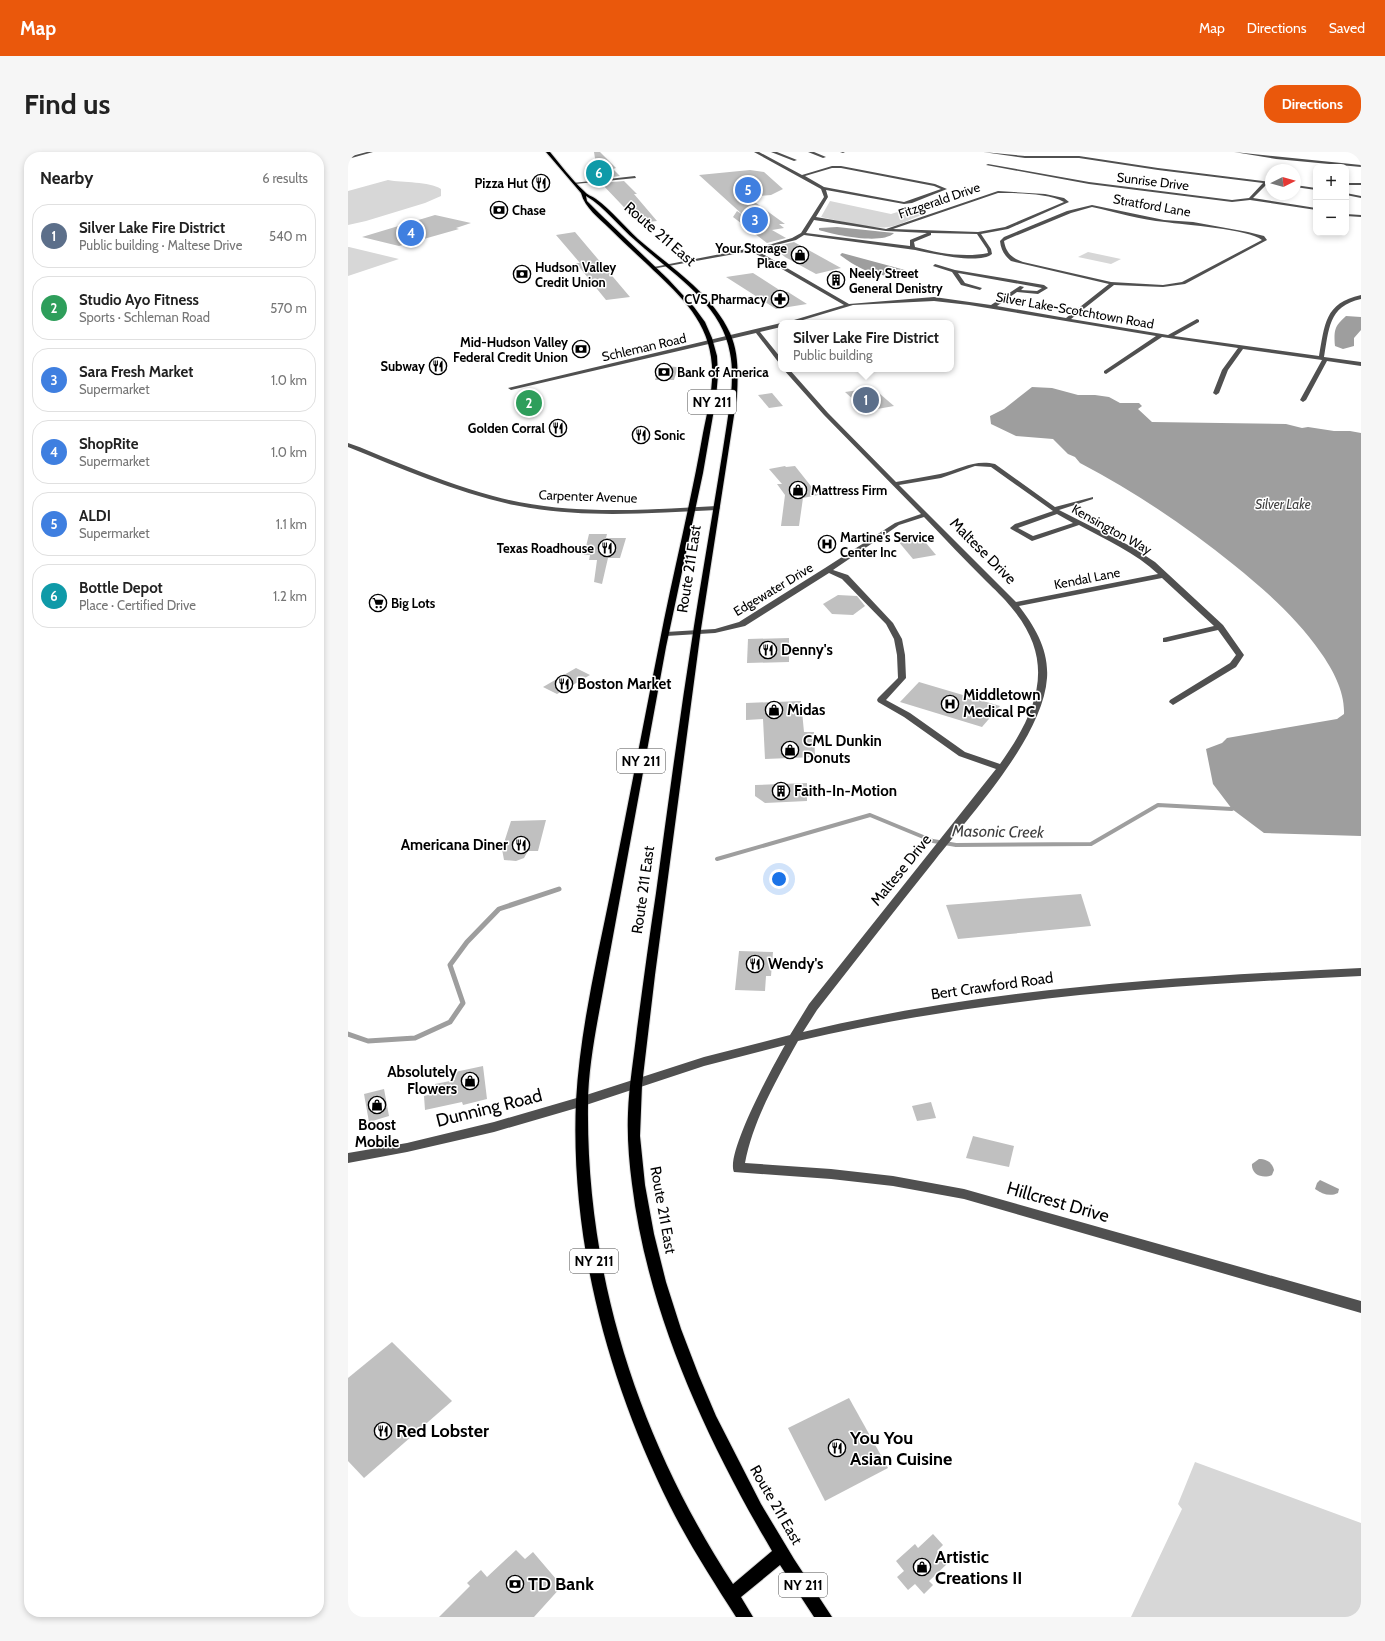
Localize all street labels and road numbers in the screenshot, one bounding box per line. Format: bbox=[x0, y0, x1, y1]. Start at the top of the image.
street label: Sunrise Drive bbox=[1116, 169, 1190, 193]
street label: Fitzgerald Drive bbox=[896, 178, 982, 221]
street label: Stratford Lane bbox=[1112, 190, 1192, 220]
street label: Route 211 East bbox=[621, 198, 699, 270]
street label: Silver Lake-Scotchtown Road bbox=[995, 288, 1155, 332]
street label: Schleman Road bbox=[600, 330, 688, 364]
road number: NY 211 bbox=[688, 390, 736, 414]
street label: Carpenter Avenue bbox=[538, 486, 638, 506]
street label: Kensington Way bbox=[1069, 500, 1155, 558]
street label: Maltese Drive bbox=[946, 514, 1020, 588]
street label: Route 211 East bbox=[673, 524, 705, 614]
street label: Edgewater Drive bbox=[730, 559, 816, 619]
street label: Kendal Lane bbox=[1053, 564, 1122, 592]
road number: NY 211 bbox=[617, 749, 665, 773]
street label: Maltese Drive bbox=[867, 831, 935, 909]
street label: Route 211 East bbox=[628, 845, 658, 935]
street label: Bert Crawford Road bbox=[930, 969, 1054, 1003]
street label: Dunning Road bbox=[434, 1084, 544, 1132]
street label: Route 211 East bbox=[646, 1165, 680, 1255]
street label: Hillcrest Drive bbox=[1004, 1177, 1112, 1227]
road number: NY 211 bbox=[570, 1249, 618, 1273]
street label: Route 211 East bbox=[746, 1462, 806, 1548]
road number: NY 211 bbox=[779, 1573, 827, 1597]

